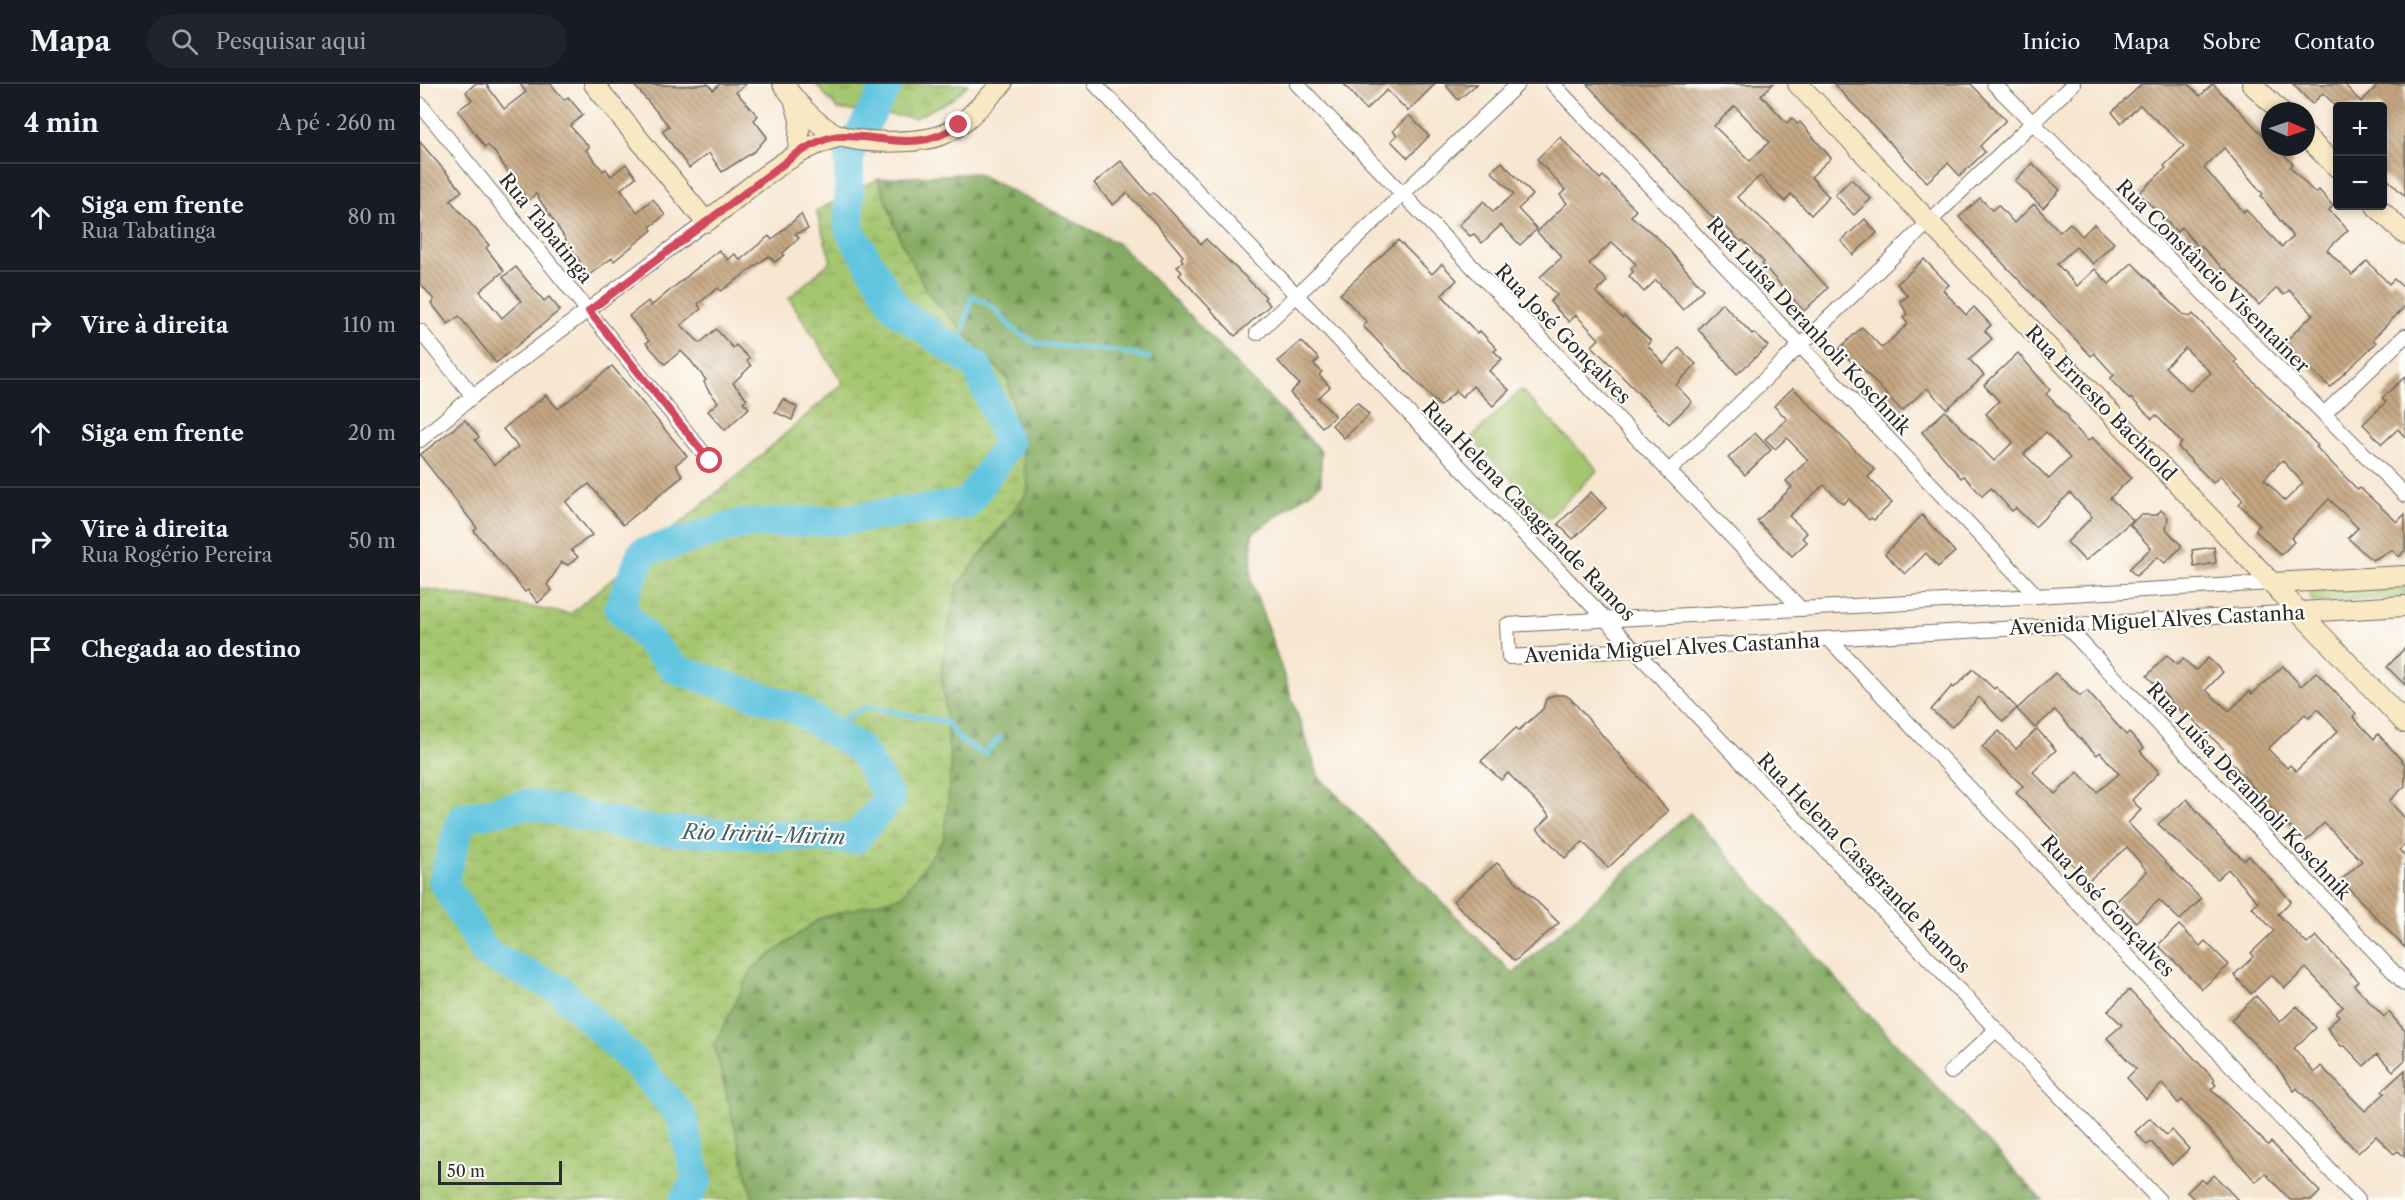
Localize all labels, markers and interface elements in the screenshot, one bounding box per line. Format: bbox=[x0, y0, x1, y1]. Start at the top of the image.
search box bbox=[147, 14, 567, 68]
text: Mapa bbox=[30, 24, 111, 58]
icon: search bbox=[168, 25, 201, 58]
text: Pesquisar aqui bbox=[216, 28, 366, 55]
text: Início bbox=[2023, 29, 2080, 54]
text: Mapa bbox=[2113, 29, 2170, 54]
text: Sobre bbox=[2203, 29, 2261, 54]
text: Contato bbox=[2294, 29, 2375, 54]
north arrow bbox=[2261, 102, 2315, 156]
map controls bbox=[2333, 102, 2387, 210]
button: + bbox=[2333, 102, 2387, 156]
text: 4 min bbox=[24, 107, 99, 139]
text: A pé · 260 m bbox=[277, 111, 396, 135]
route end bbox=[945, 111, 971, 137]
button: − bbox=[2333, 156, 2387, 210]
street label: Rua Tabatinga bbox=[494, 168, 598, 288]
street label: Rua Constâncio Visentainer bbox=[2111, 174, 2315, 378]
text: Siga em frente bbox=[81, 192, 244, 219]
icon: ahead bbox=[24, 201, 57, 234]
text: 80 m bbox=[348, 205, 396, 229]
street label: Rua Luísa Deranholi Koschnik bbox=[1702, 212, 1917, 441]
text: Rua Tabatinga bbox=[81, 219, 216, 243]
street label: Rua José Gonçalves bbox=[1490, 259, 1636, 409]
icon: right bbox=[24, 309, 57, 342]
text: Vire à direita bbox=[81, 312, 228, 339]
text: 110 m bbox=[343, 313, 396, 337]
street label: Rua Ernesto Bachtold bbox=[2021, 320, 2181, 486]
street label: Rua Helena Casagrande Ramos bbox=[1417, 396, 1641, 626]
icon: ahead bbox=[24, 417, 57, 450]
text: Siga em frente bbox=[81, 420, 244, 447]
text: 20 m bbox=[348, 421, 396, 445]
route start bbox=[696, 447, 722, 473]
text: Vire à direita bbox=[81, 516, 228, 543]
icon: right bbox=[24, 525, 57, 558]
text: 50 m bbox=[349, 529, 396, 553]
text: Rua Rogério Pereira bbox=[81, 543, 272, 567]
street label: Avenida Miguel Alves Castanha bbox=[2008, 600, 2306, 640]
street label: Avenida Miguel Alves Castanha bbox=[1523, 628, 1821, 668]
icon: arrive bbox=[24, 633, 57, 666]
text: Chegada ao destino bbox=[81, 636, 301, 663]
street label: Rua Luísa Deranholi Koschnik bbox=[2142, 677, 2357, 906]
street label: Rua Helena Casagrande Ramos bbox=[1752, 748, 1976, 978]
water label: Rio Iririú-Mirim bbox=[680, 819, 846, 849]
street label: Rua José Gonçalves bbox=[2036, 830, 2180, 982]
scale bar bbox=[438, 1158, 562, 1186]
text: 50 m bbox=[447, 1161, 485, 1181]

